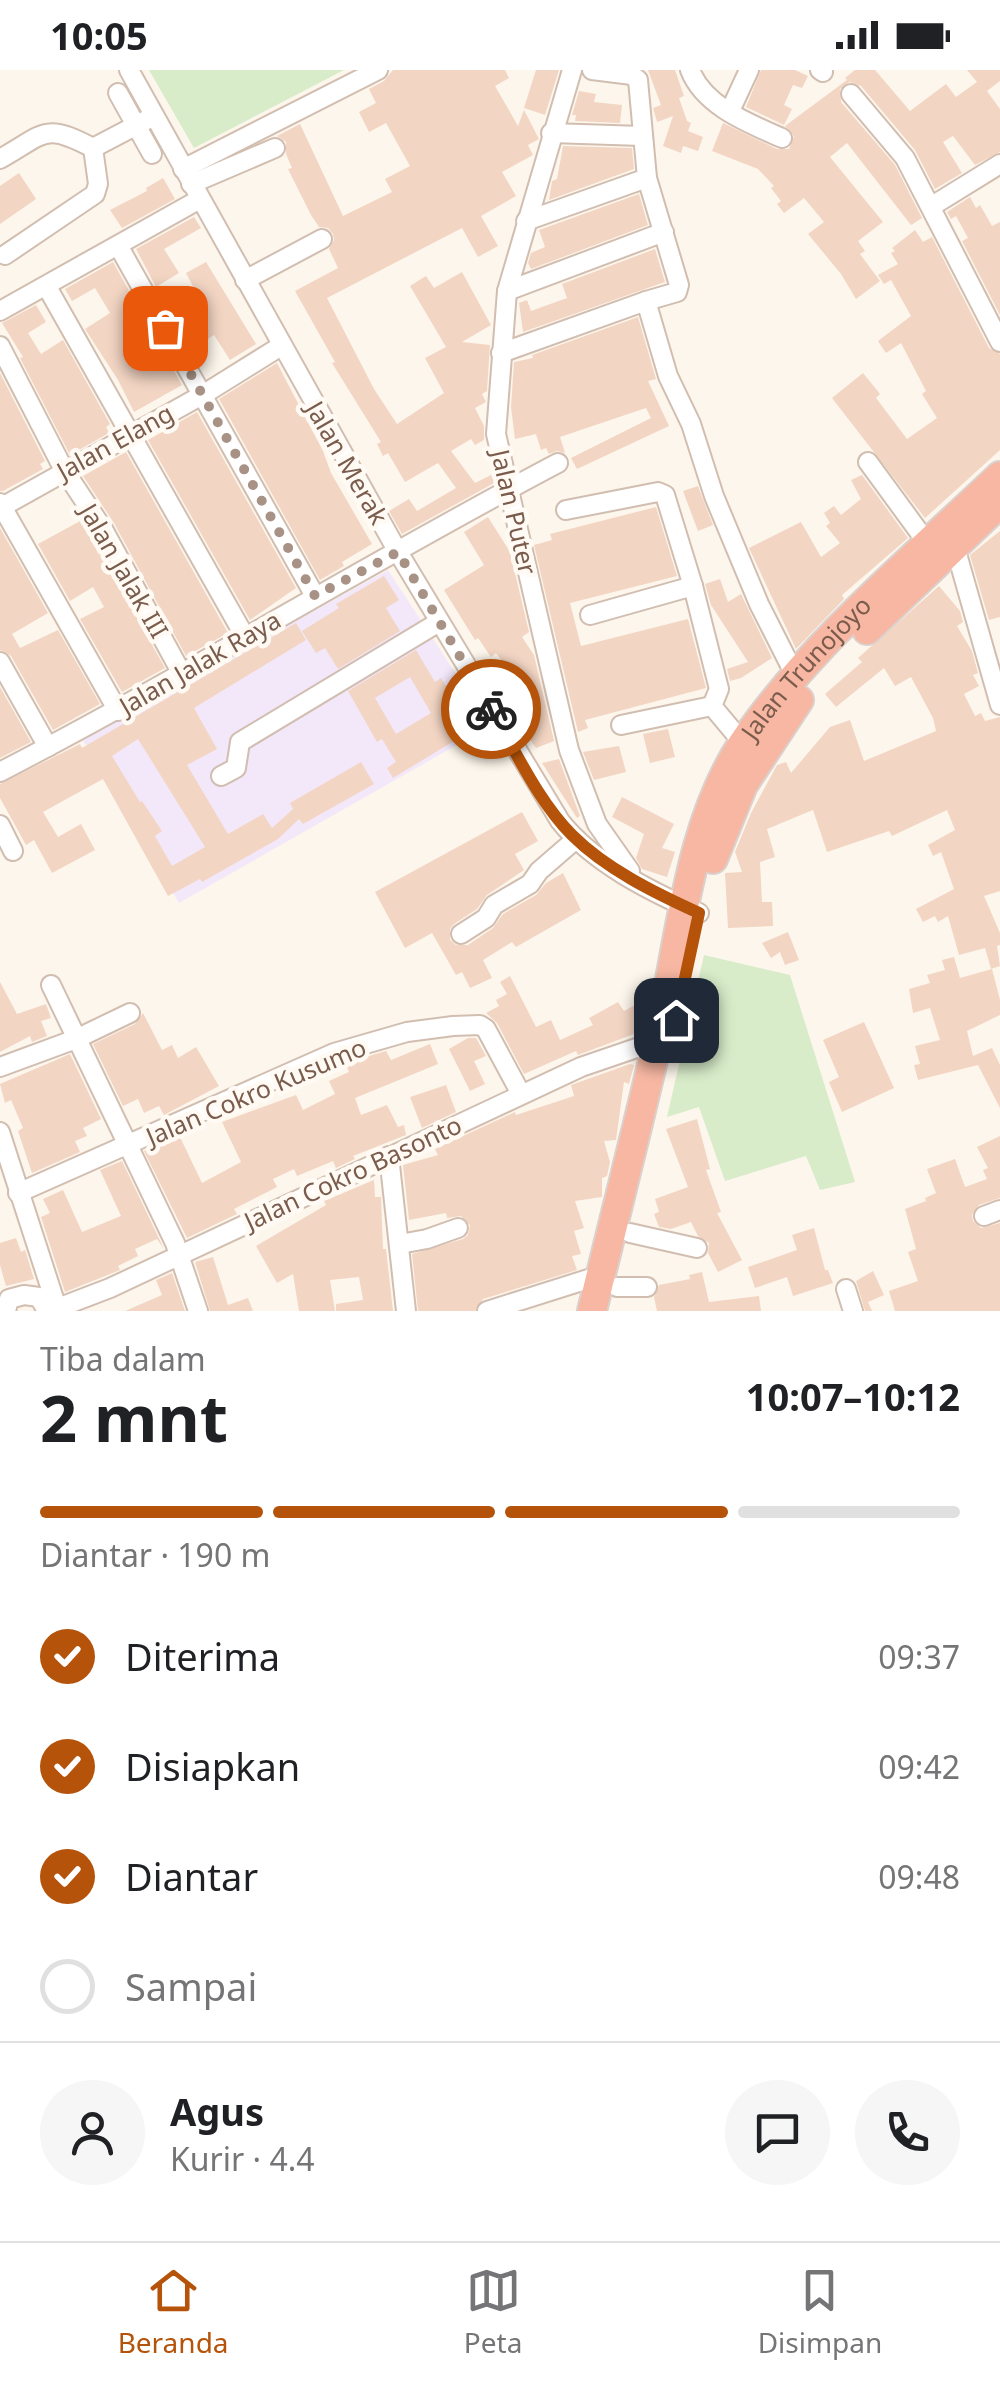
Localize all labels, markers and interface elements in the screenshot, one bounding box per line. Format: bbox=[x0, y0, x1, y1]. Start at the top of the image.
text: 10:05 bbox=[50, 9, 148, 61]
pin bbox=[123, 286, 208, 371]
icon: bag bbox=[138, 301, 193, 356]
street label: Jalan Merak bbox=[298, 393, 397, 531]
street label: Jalan Elang bbox=[48, 395, 179, 488]
street label: Jalan Puter bbox=[484, 444, 546, 578]
street label: Jalan Jalak III bbox=[72, 495, 177, 644]
street label: Jalan Trunojoyo bbox=[731, 588, 878, 748]
street label: Jalan Jalak Raya bbox=[111, 602, 286, 723]
courier bbox=[441, 659, 541, 759]
icon: bike bbox=[464, 682, 519, 737]
pin bbox=[634, 978, 719, 1063]
icon: home bbox=[649, 993, 704, 1048]
street label: Jalan Cokro Kusumo bbox=[139, 1029, 371, 1154]
street label: Jalan Cokro Basonto bbox=[237, 1107, 467, 1238]
text: Tiba dalam bbox=[40, 1337, 206, 1380]
text: 10:07–10:12 bbox=[746, 1370, 960, 1422]
text: 2 mnt bbox=[40, 1373, 228, 1461]
text: Diantar · 190 m bbox=[40, 1533, 270, 1576]
icon: check bbox=[40, 1629, 95, 1684]
text: Diterima bbox=[125, 1630, 280, 1682]
text: 09:37 bbox=[878, 1635, 960, 1678]
icon: check bbox=[40, 1739, 95, 1794]
text: Disiapkan bbox=[125, 1740, 300, 1792]
text: 09:42 bbox=[878, 1745, 960, 1788]
icon: check bbox=[40, 1849, 95, 1904]
text: Diantar bbox=[125, 1850, 258, 1902]
text: 09:48 bbox=[878, 1855, 960, 1898]
text: Sampai bbox=[125, 1960, 257, 2012]
button: person bbox=[40, 2080, 145, 2185]
button: chat bbox=[725, 2080, 830, 2185]
button: phone bbox=[855, 2080, 960, 2185]
text: Agus bbox=[170, 2085, 264, 2137]
text: Kurir · 4.4 bbox=[170, 2137, 315, 2180]
tab: Beranda bbox=[118, 2263, 229, 2361]
tab: Peta bbox=[464, 2263, 522, 2361]
tab: Disimpan bbox=[758, 2263, 882, 2361]

